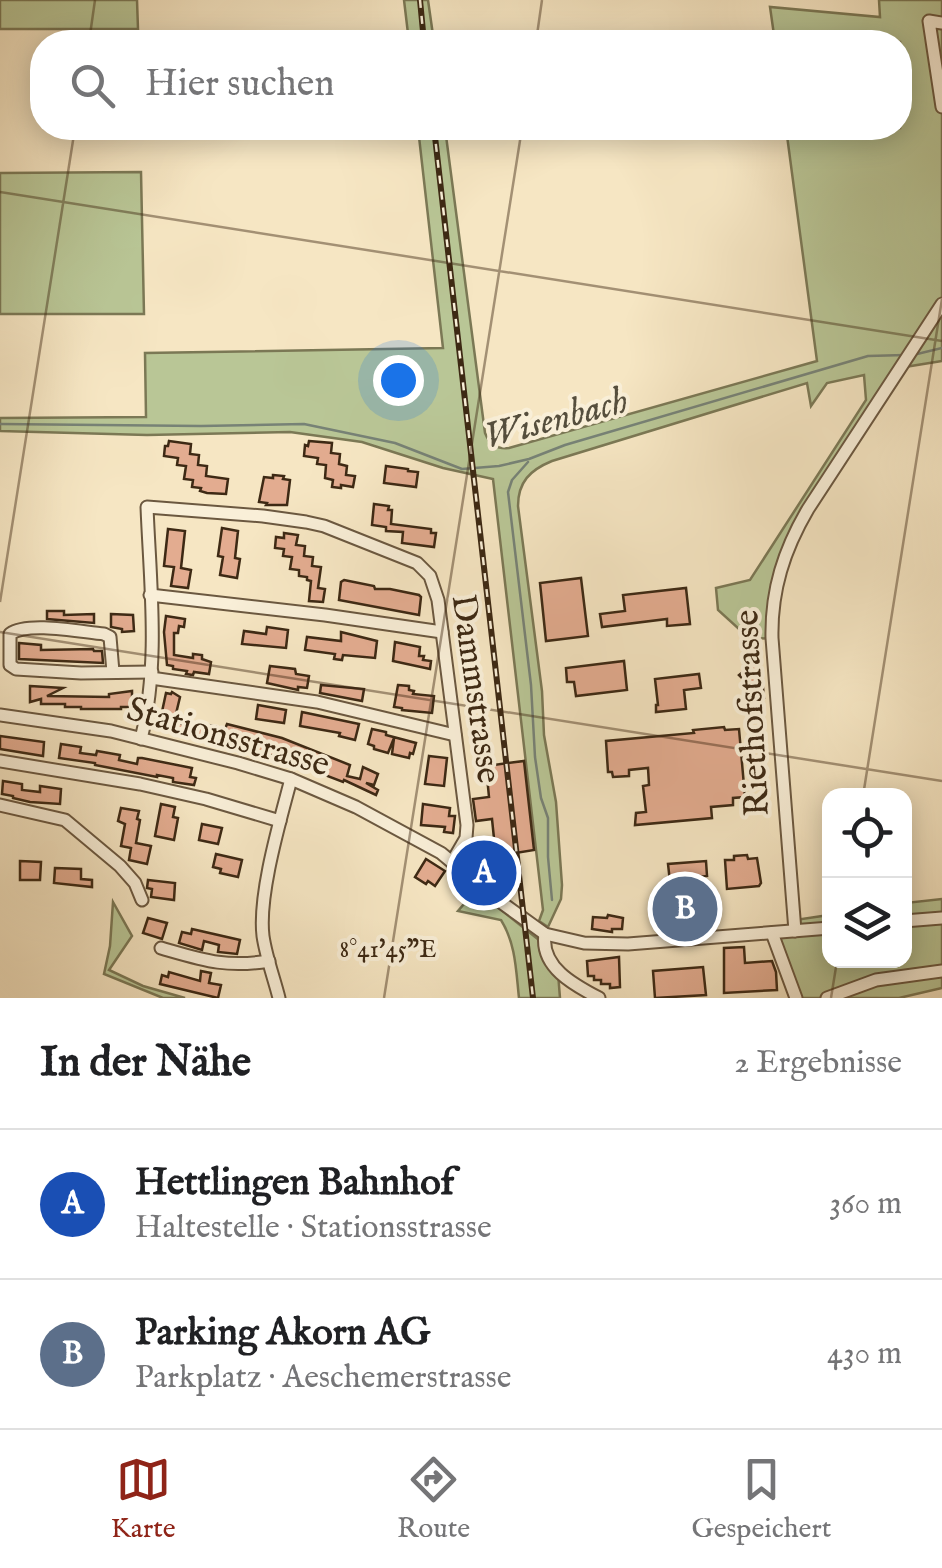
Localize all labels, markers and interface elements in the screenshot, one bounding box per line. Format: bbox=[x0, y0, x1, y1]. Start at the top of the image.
search box bbox=[30, 30, 912, 140]
icon: search bbox=[65, 58, 120, 113]
text: Hier suchen bbox=[145, 61, 335, 109]
your location bbox=[373, 355, 424, 406]
water label: Wisenbach bbox=[479, 378, 633, 462]
street label: Dammstrasse bbox=[439, 592, 511, 786]
street label: Riethofstrasse bbox=[725, 609, 781, 817]
street label: Stationsstrasse bbox=[121, 688, 335, 788]
map controls bbox=[822, 788, 912, 968]
button: locate bbox=[822, 788, 912, 878]
pin: A bbox=[452, 836, 516, 910]
pin: B bbox=[652, 872, 718, 946]
button: layers bbox=[822, 878, 912, 968]
text: 8°41'45"E bbox=[339, 934, 437, 966]
text: In der Nähe bbox=[40, 1037, 251, 1090]
text: 2 Ergebnisse bbox=[734, 1043, 902, 1084]
text: Hettlingen Bahnhof bbox=[135, 1160, 454, 1208]
text: A bbox=[62, 1184, 83, 1225]
text: 360 m bbox=[829, 1184, 902, 1225]
text: Haltestelle · Stationsstrasse bbox=[135, 1208, 492, 1249]
text: Parking Akorn AG bbox=[135, 1310, 431, 1358]
text: B bbox=[62, 1334, 83, 1375]
text: 430 m bbox=[827, 1334, 902, 1375]
text: Parkplatz · Aeschemerstrasse bbox=[135, 1358, 511, 1399]
tab: Karte bbox=[111, 1452, 176, 1547]
tab: Route bbox=[397, 1452, 470, 1547]
tab: Gespeichert bbox=[691, 1452, 831, 1547]

